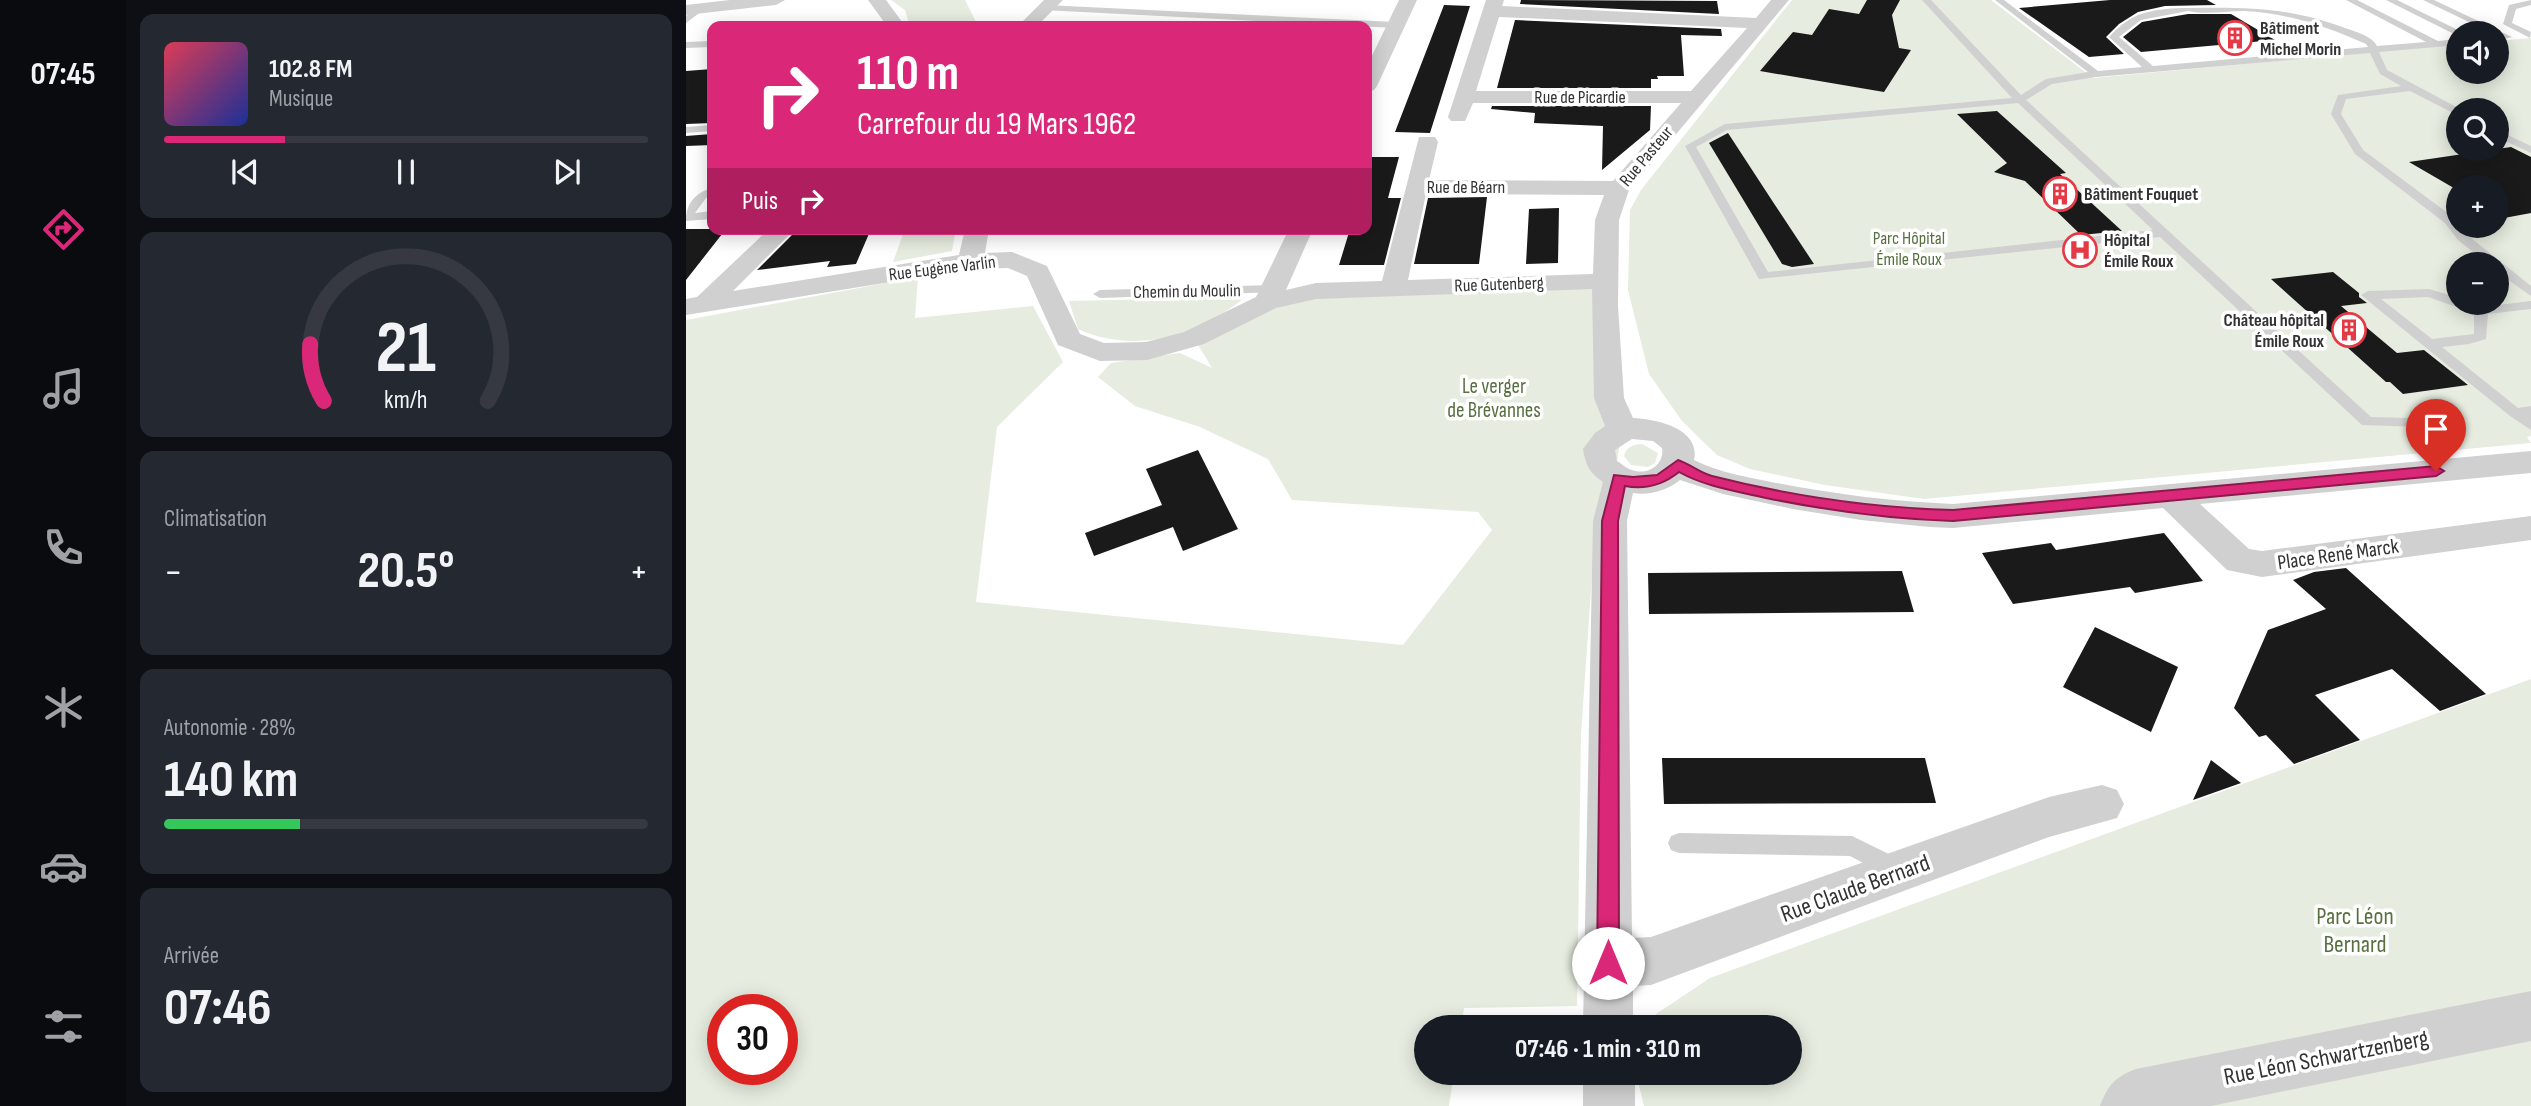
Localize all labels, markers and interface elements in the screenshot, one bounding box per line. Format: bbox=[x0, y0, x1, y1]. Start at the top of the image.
place label: Bâtiment Michel Morin bbox=[2260, 18, 2341, 60]
building icon: Bâtiment Michel Morin bbox=[2216, 19, 2254, 57]
map controls bbox=[2446, 21, 2509, 315]
button: sound bbox=[2446, 21, 2509, 84]
text: 110 m bbox=[857, 45, 959, 104]
icon: right bbox=[742, 49, 833, 140]
text: 102.8 FM bbox=[269, 54, 352, 85]
text: 07:45 bbox=[30, 55, 96, 94]
text: Musique bbox=[269, 85, 333, 113]
street label: Rue de Picardie bbox=[1534, 87, 1626, 108]
button: search bbox=[2446, 98, 2509, 161]
text: Carrefour du 19 Mars 1962 bbox=[857, 105, 1136, 144]
street label: Rue Pasteur bbox=[1615, 122, 1678, 191]
icon: previous bbox=[226, 153, 264, 191]
icon: pause bbox=[387, 153, 425, 191]
icon: next bbox=[548, 153, 586, 191]
building icon: Bâtiment Fouquet bbox=[2041, 175, 2079, 213]
button: + bbox=[2446, 175, 2509, 238]
street label: Rue de Béarn bbox=[1427, 177, 1505, 198]
icon: right bbox=[792, 182, 830, 220]
place label: Bâtiment Fouquet bbox=[2084, 184, 2198, 205]
text: Puis bbox=[742, 186, 778, 217]
icon: directions bbox=[39, 205, 88, 254]
park label: Parc Hôpital Émile Roux bbox=[1873, 228, 1945, 270]
place label: Hôpital Émile Roux bbox=[2104, 230, 2174, 272]
hospital icon: Hôpital Émile Roux bbox=[2061, 231, 2099, 269]
street label: Rue Eugène Varlin bbox=[887, 252, 997, 285]
button: − bbox=[2446, 252, 2509, 315]
street label: Rue Gutenberg bbox=[1454, 272, 1544, 297]
street label: Chemin du Moulin bbox=[1133, 280, 1241, 303]
text: 21 bbox=[376, 305, 436, 393]
place label: Château hôpital Émile Roux bbox=[2224, 310, 2324, 352]
building icon: Château hôpital Émile Roux bbox=[2330, 311, 2368, 349]
icon: music bbox=[39, 364, 88, 413]
park label: Le verger de Brévannes bbox=[1447, 374, 1541, 423]
text: km/h bbox=[384, 384, 428, 415]
pin bbox=[2406, 399, 2466, 471]
icon: arrive bbox=[2417, 410, 2455, 448]
text: Climatisation bbox=[164, 505, 267, 533]
icon: phone bbox=[39, 523, 88, 572]
street label: Place René Marck bbox=[2276, 534, 2400, 575]
text: 20.5° bbox=[357, 540, 455, 603]
text: − bbox=[164, 550, 183, 595]
text: + bbox=[629, 550, 648, 595]
icon: climate bbox=[39, 683, 88, 732]
text: Autonomie · 28% bbox=[164, 714, 296, 742]
text: 140 km bbox=[164, 749, 298, 812]
icon: car bbox=[39, 842, 88, 891]
street label: Rue Claude Bernard bbox=[1777, 848, 1934, 929]
park label: Parc Léon Bernard bbox=[2316, 902, 2394, 959]
position arrow bbox=[1571, 926, 1645, 1000]
text: Arrivée bbox=[164, 942, 219, 970]
text: 07:46 bbox=[164, 977, 271, 1040]
speed limit sign: 30 bbox=[707, 994, 798, 1085]
icon: filters bbox=[39, 1002, 88, 1051]
street label: Rue Léon Schwartzenberg bbox=[2221, 1023, 2431, 1092]
text: 07:46 · 1 min · 310 m bbox=[1515, 1034, 1701, 1065]

